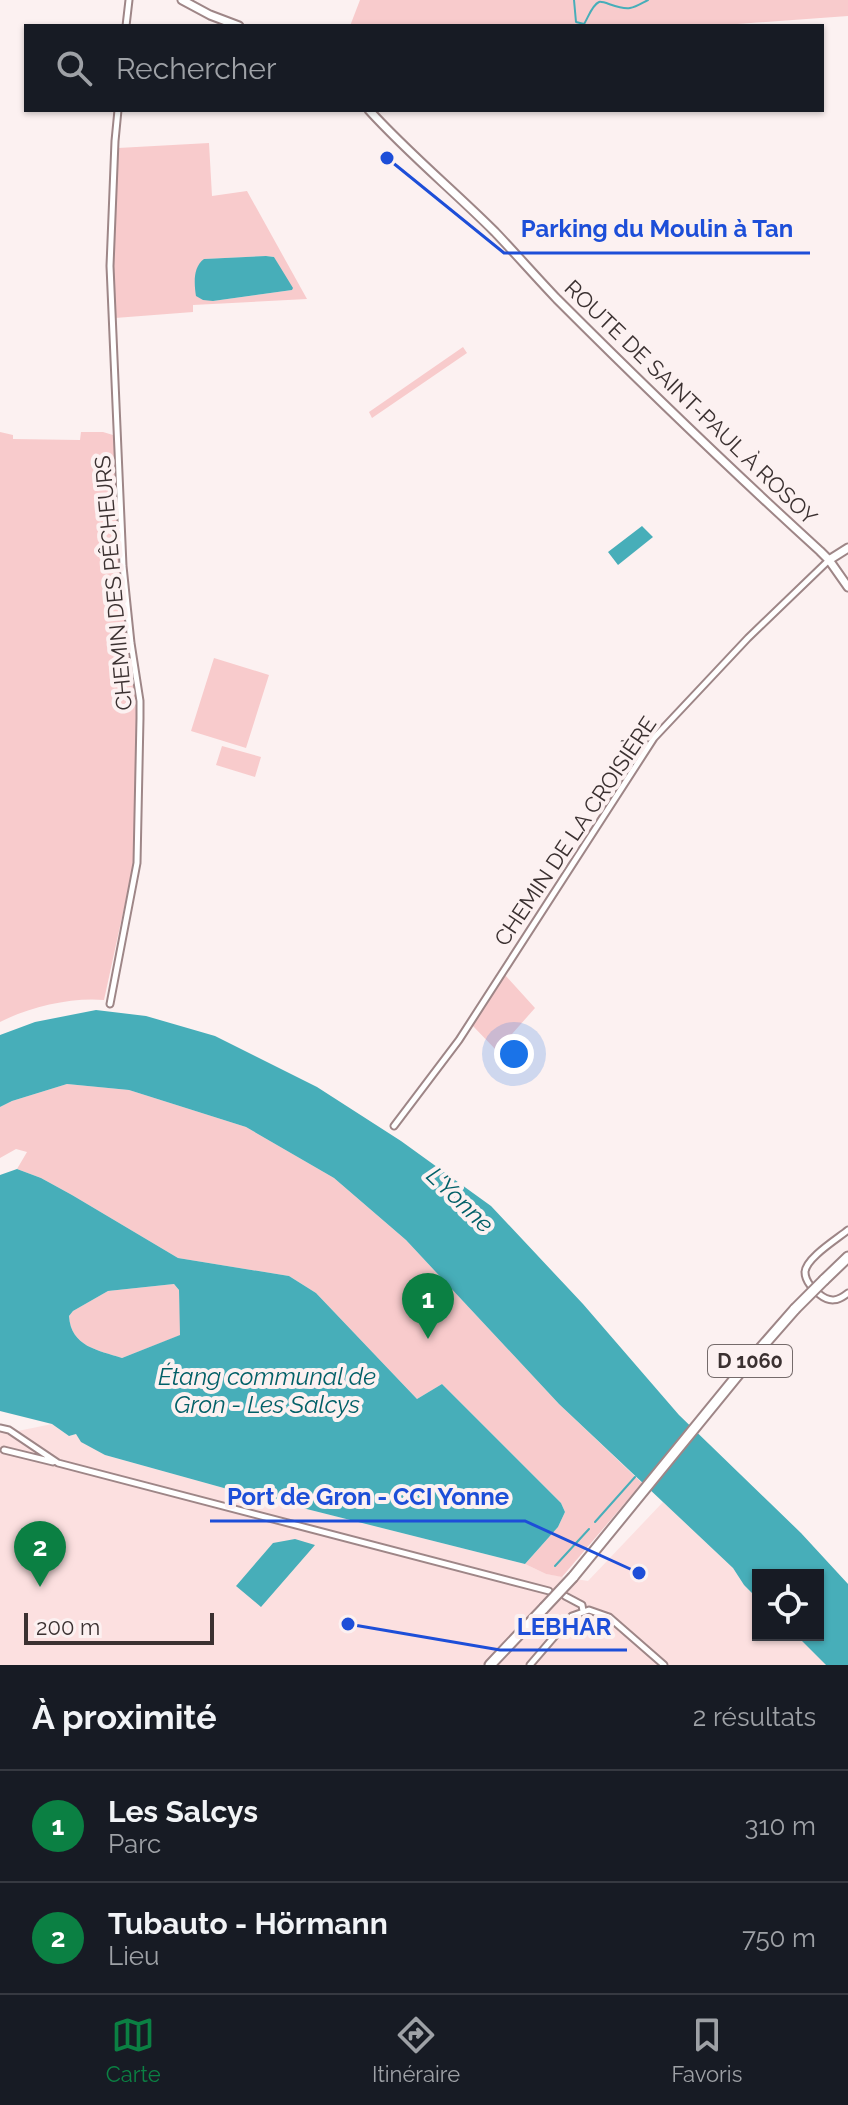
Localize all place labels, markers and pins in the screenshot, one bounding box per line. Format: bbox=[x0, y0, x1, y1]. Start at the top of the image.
callout: Parking du Moulin à Tan bbox=[504, 205, 810, 253]
pin: 1 bbox=[402, 1273, 454, 1339]
callout: Port de Gron - CCI Yonne bbox=[210, 1473, 525, 1521]
pin: 2 bbox=[14, 1521, 66, 1587]
callout: LEBHAR bbox=[500, 1602, 627, 1650]

